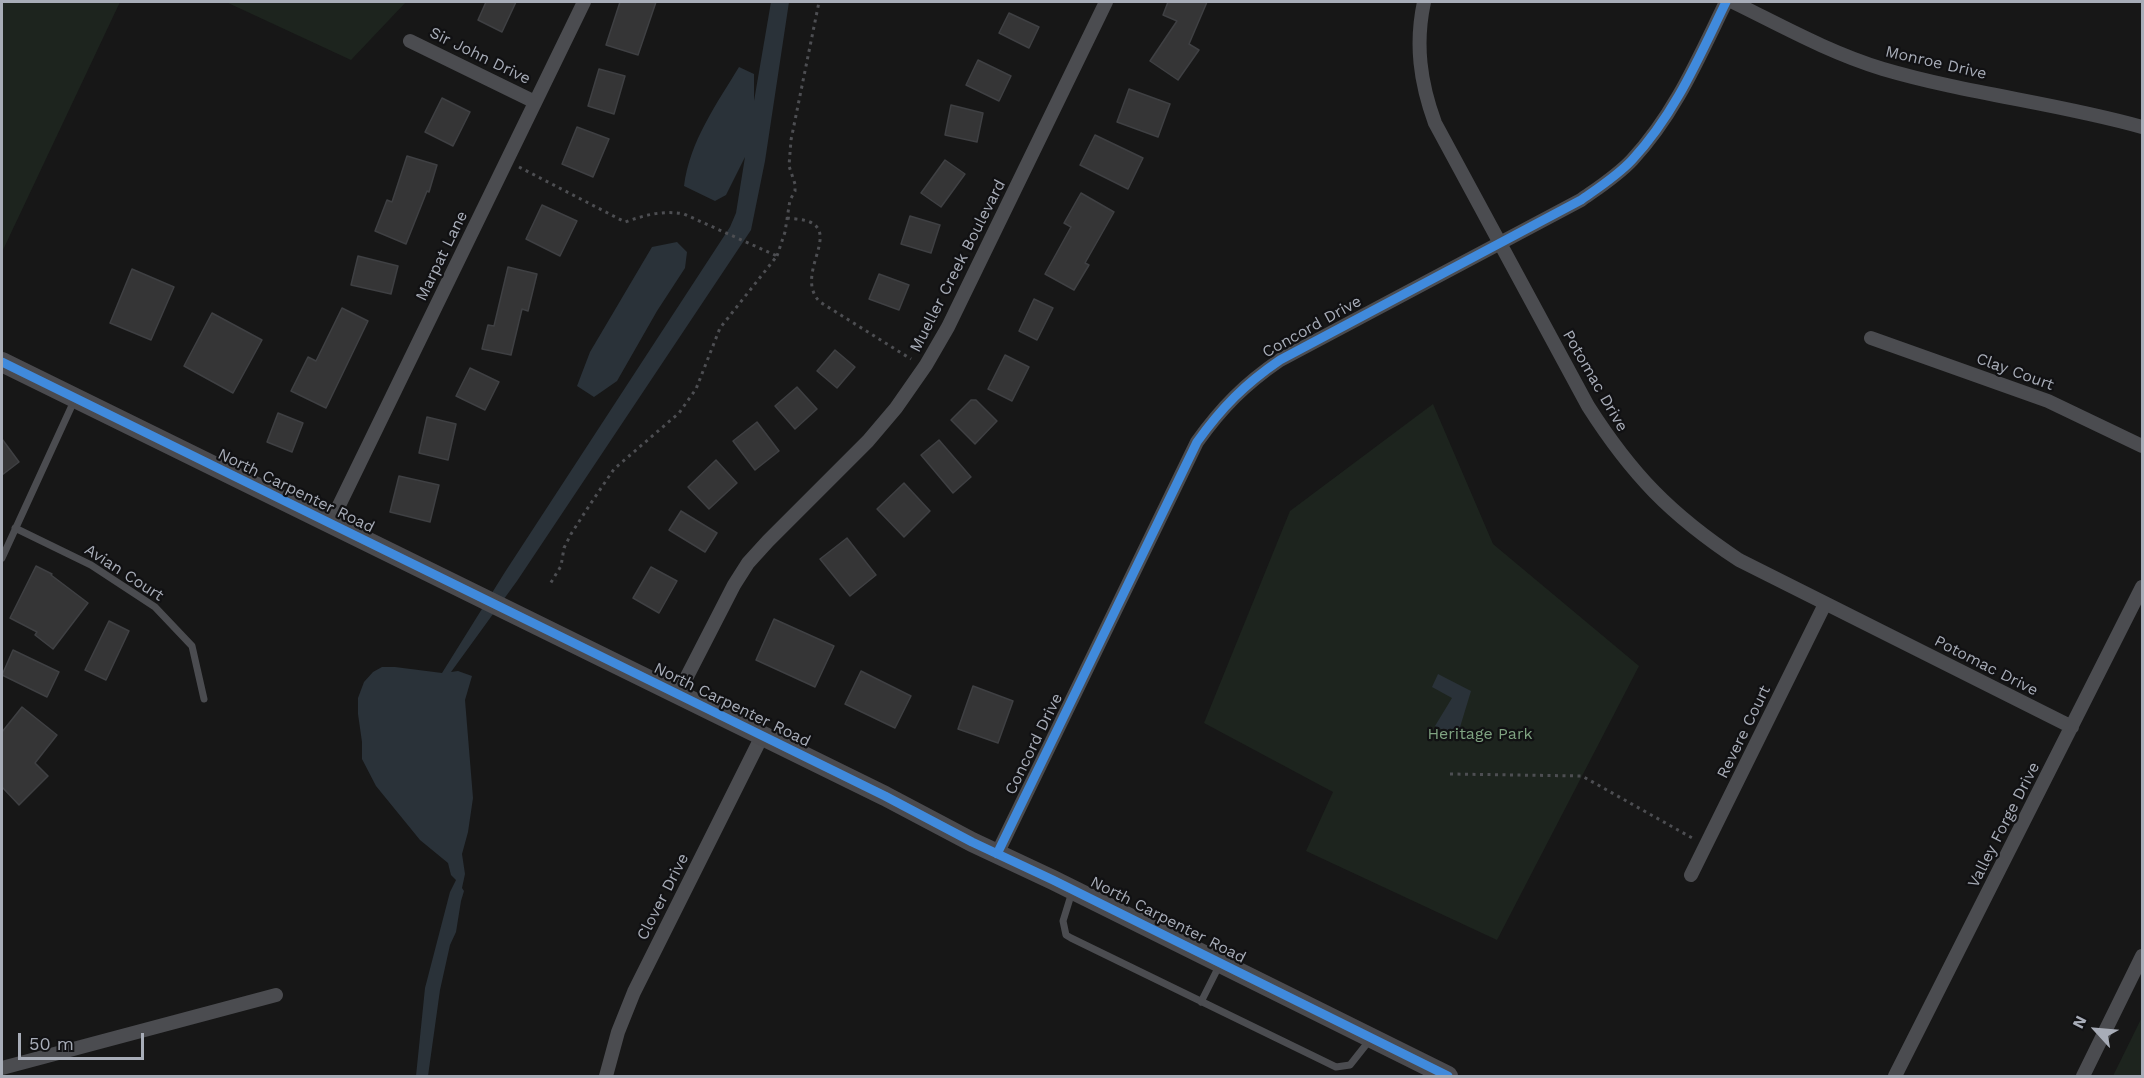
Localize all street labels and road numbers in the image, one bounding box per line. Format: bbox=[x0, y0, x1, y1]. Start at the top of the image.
street label: Sir John Drive bbox=[426, 23, 534, 89]
street label: Monroe Drive bbox=[1883, 42, 1989, 84]
street label: Mueller Creek Boulevard bbox=[906, 176, 1010, 356]
street label: Marpat Lane bbox=[412, 208, 472, 304]
street label: Concord Drive bbox=[1259, 292, 1365, 362]
street label: Potomac Drive bbox=[1558, 327, 1632, 435]
street label: Clay Court bbox=[1973, 349, 2057, 395]
street label: North Carpenter Road bbox=[215, 445, 377, 537]
street label: Avian Court bbox=[81, 540, 167, 606]
street label: Potomac Drive bbox=[1931, 632, 2041, 700]
street label: North Carpenter Road bbox=[651, 659, 813, 751]
street label: Revere Court bbox=[1713, 682, 1775, 782]
street label: Concord Drive bbox=[1001, 690, 1067, 798]
street label: Valley Forge Drive bbox=[1964, 759, 2044, 891]
street label: Clover Drive bbox=[633, 850, 693, 944]
street label: North Carpenter Road bbox=[1087, 872, 1249, 968]

